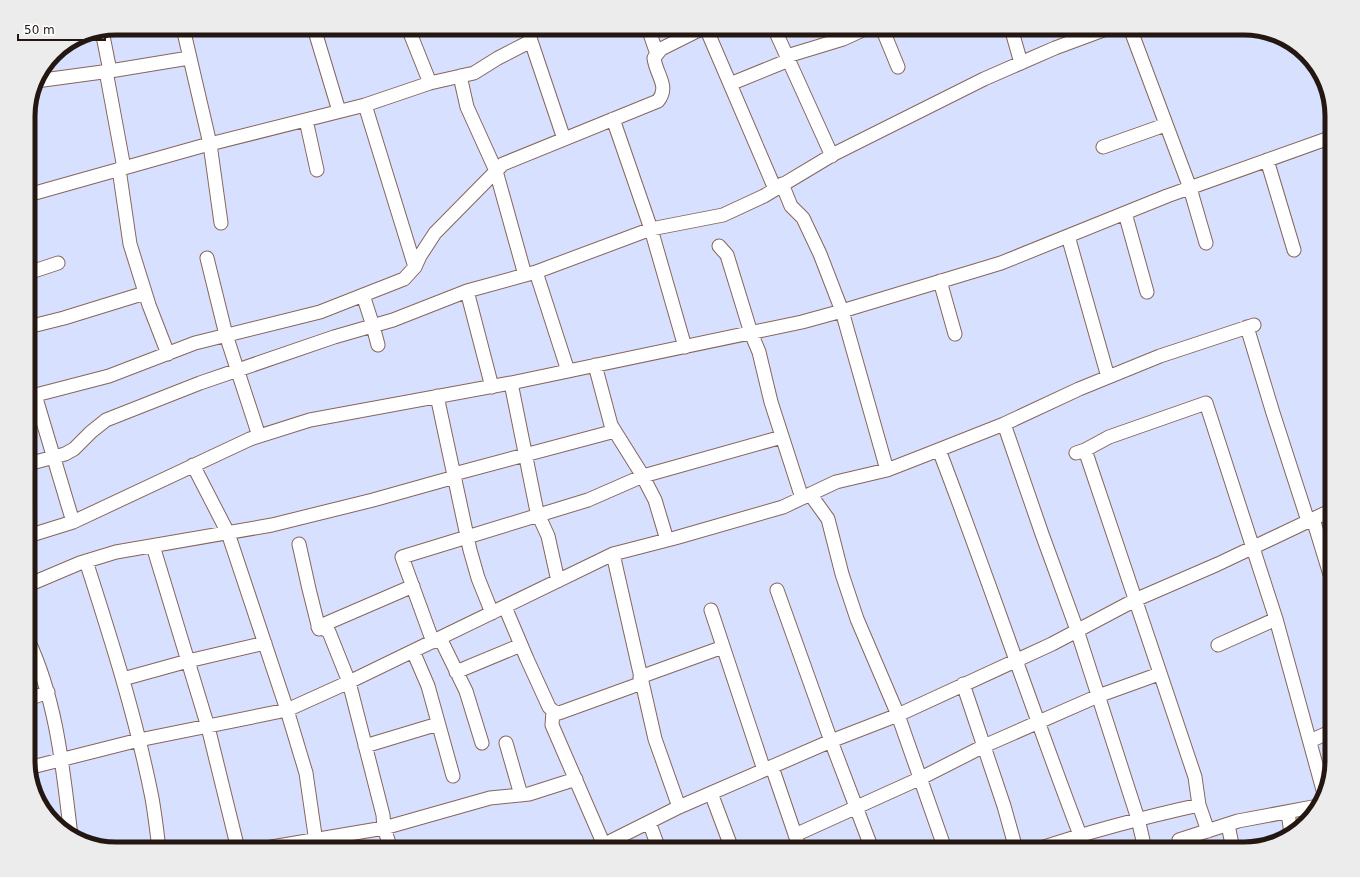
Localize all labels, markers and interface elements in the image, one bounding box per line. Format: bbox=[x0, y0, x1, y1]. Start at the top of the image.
scale bar bbox=[18, 16, 105, 42]
text: 50 m bbox=[24, 23, 55, 37]

